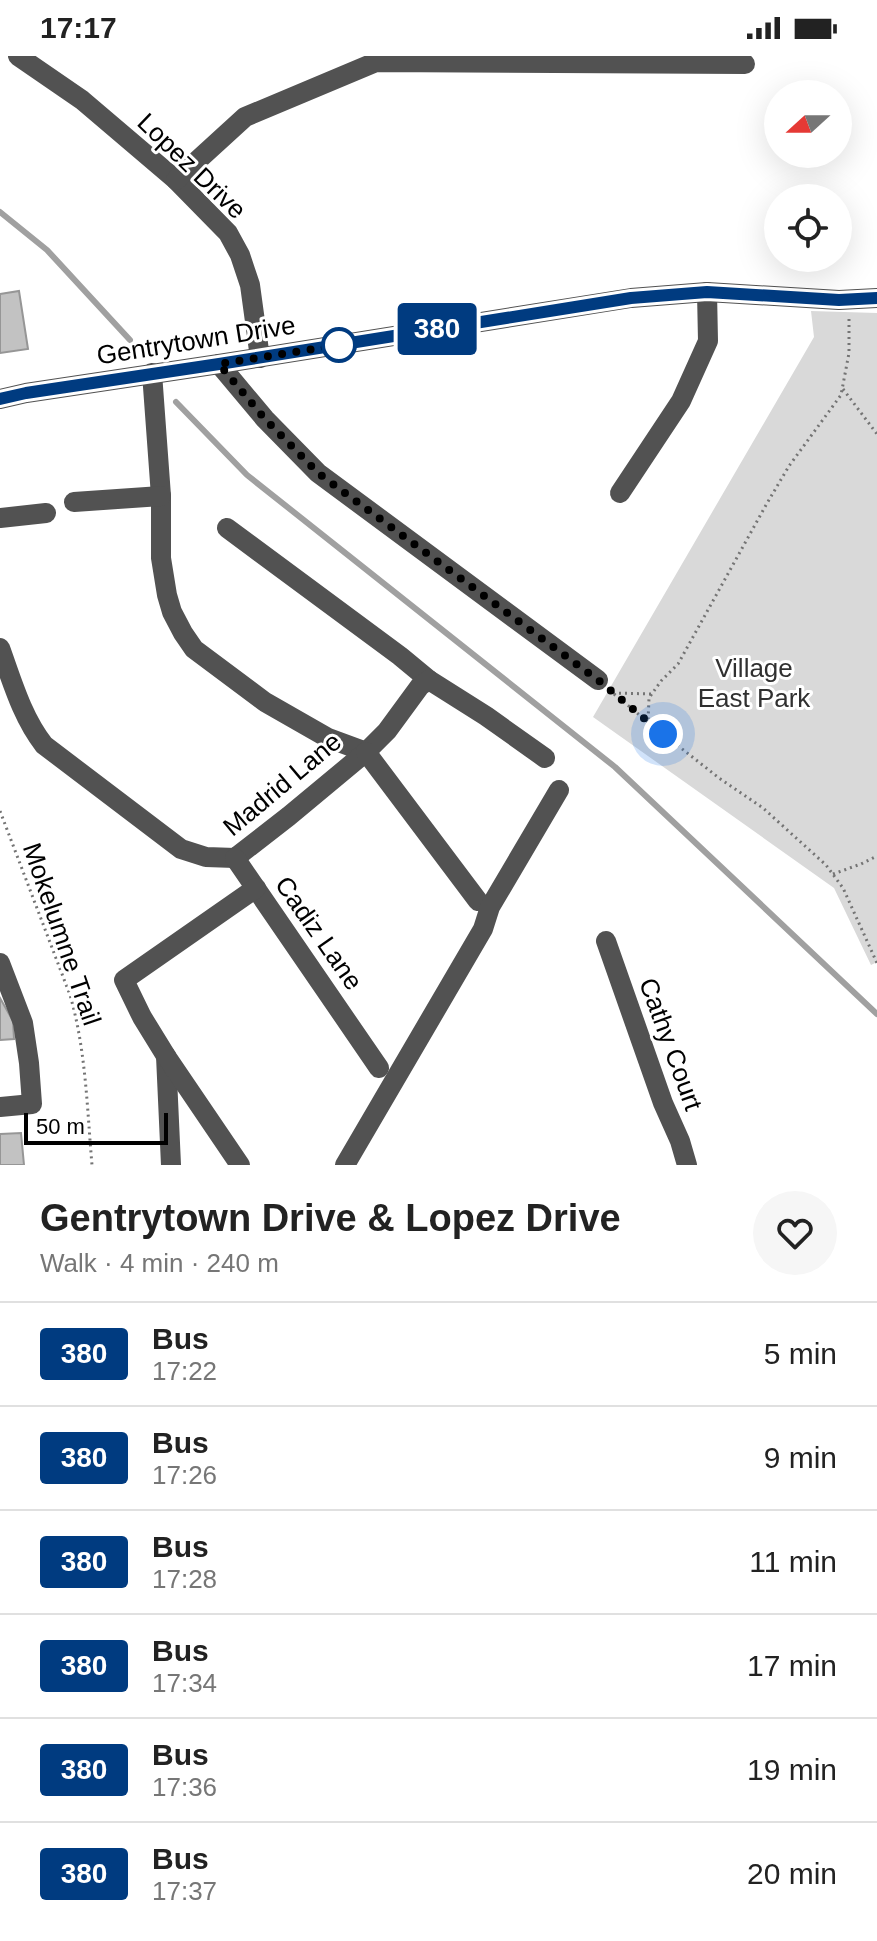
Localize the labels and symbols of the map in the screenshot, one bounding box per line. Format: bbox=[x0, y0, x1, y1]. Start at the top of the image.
north arrow bbox=[764, 80, 852, 168]
street label: Lopez Drive bbox=[132, 107, 252, 225]
line badge: 380 bbox=[391, 303, 483, 355]
street label: Gentrytown Drive bbox=[94, 309, 298, 371]
unlabelled marker bbox=[322, 328, 356, 362]
park label: Village East Park bbox=[698, 653, 811, 713]
your location bbox=[643, 714, 683, 754]
street label: Madrid Lane bbox=[217, 726, 347, 842]
street label: Mokelumne Trail bbox=[17, 839, 107, 1029]
street label: Cadiz Lane bbox=[269, 871, 369, 995]
street label: Cathy Court bbox=[633, 974, 709, 1115]
scale bar bbox=[24, 1109, 168, 1145]

